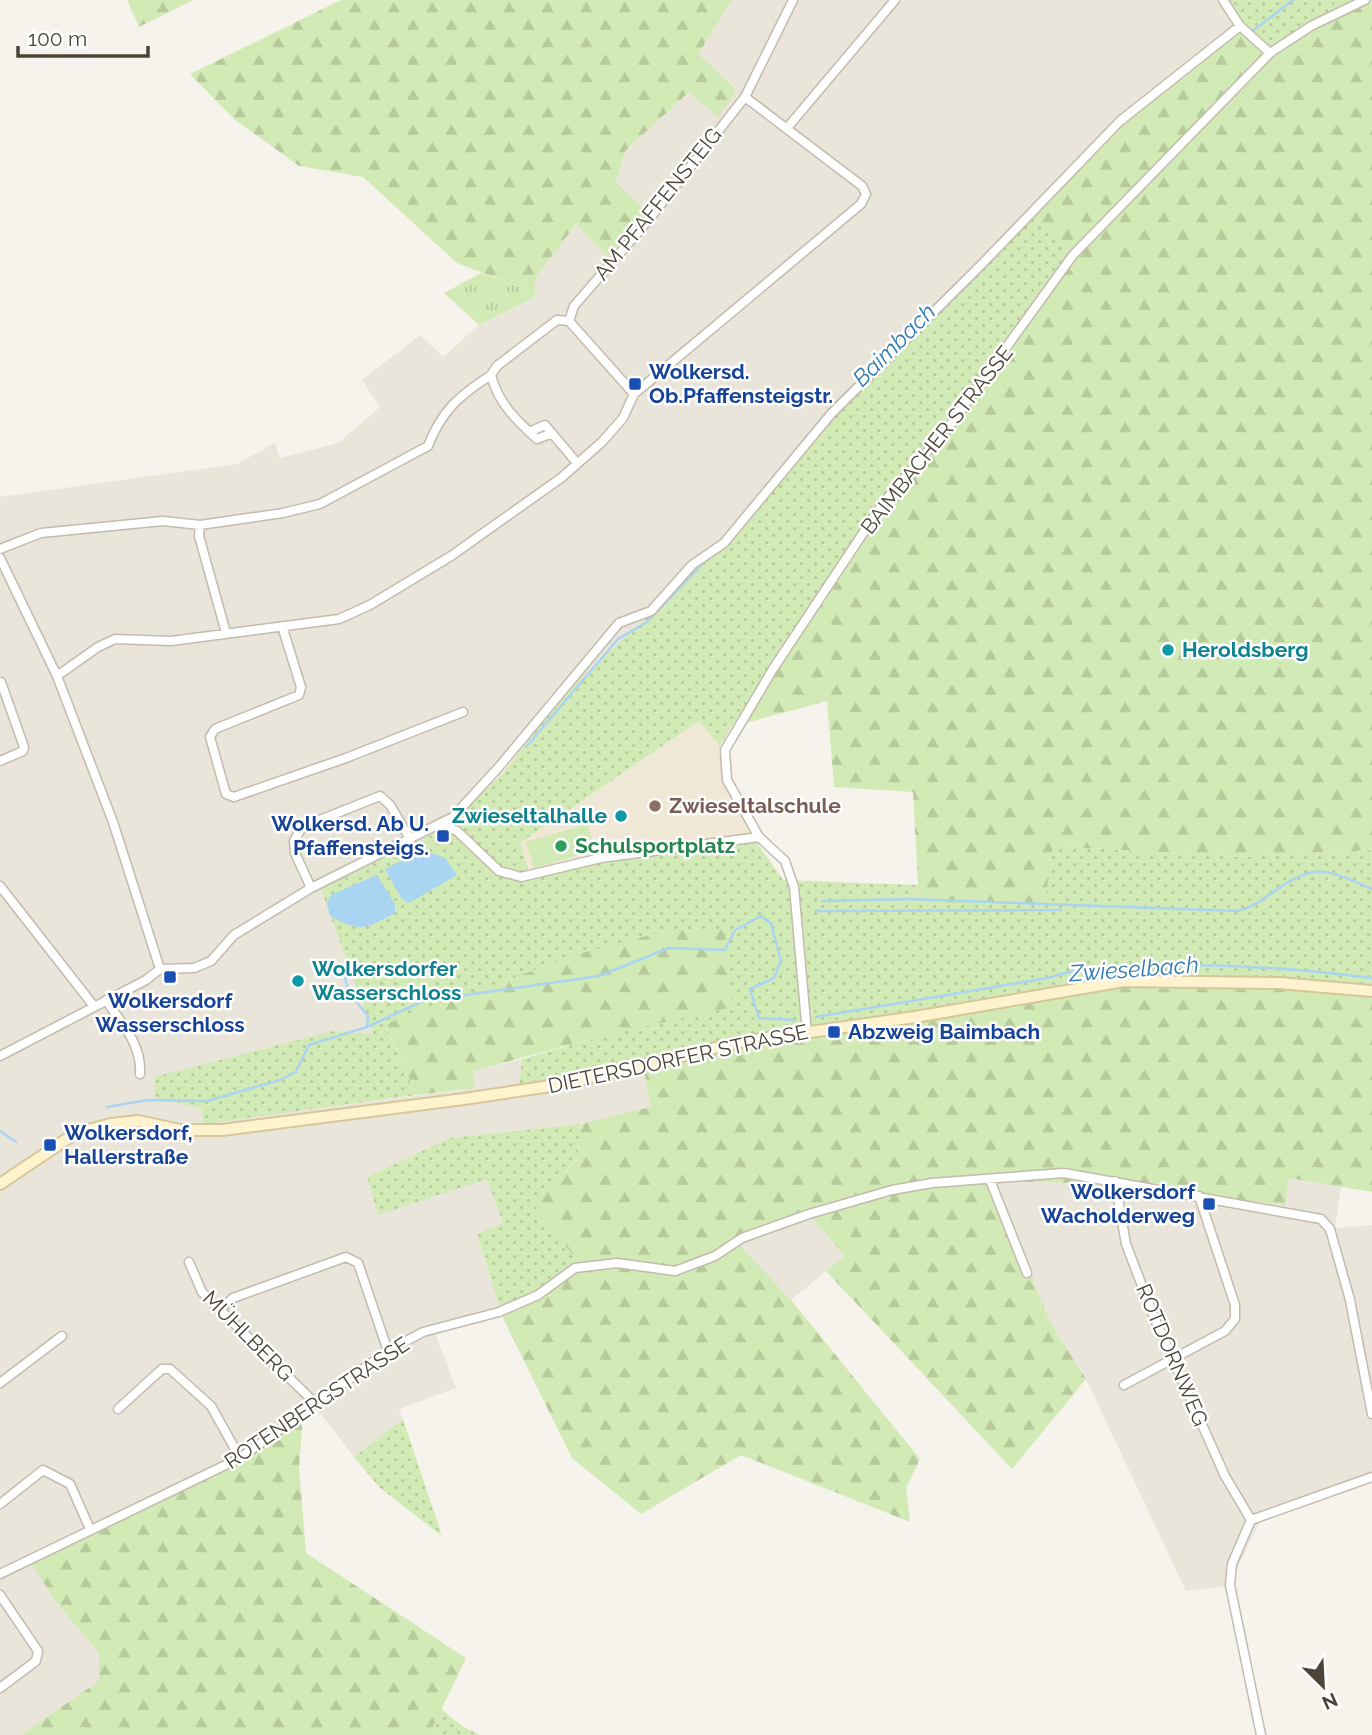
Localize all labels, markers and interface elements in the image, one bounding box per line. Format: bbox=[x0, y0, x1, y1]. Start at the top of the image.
scale bar bbox=[18, 14, 147, 58]
text: 100 m bbox=[28, 26, 87, 51]
street label: AM PFAFFENSTEIG bbox=[589, 123, 727, 285]
water label: Baimbach bbox=[847, 298, 941, 392]
street label: BAIMBACHER STRASSE bbox=[855, 341, 1018, 539]
place label: Wolkersd. Ob.Pfaffensteigstr. bbox=[649, 359, 833, 408]
marker: Wolkersd. Ob.Pfaffensteigstr. bbox=[627, 376, 643, 392]
place label: Heroldsberg bbox=[1182, 637, 1309, 662]
marker: Heroldsberg bbox=[1160, 642, 1176, 658]
place label: Zwieseltalschule bbox=[669, 793, 841, 818]
marker: Zwieseltalschule bbox=[647, 798, 663, 814]
place label: Zwieseltalhalle bbox=[452, 803, 607, 828]
marker: Zwieseltalhalle bbox=[613, 808, 629, 824]
place label: Wolkersd. Ab U. Pfaffensteigs. bbox=[271, 811, 429, 860]
marker: Wolkersd. Ab U. Pfaffensteigs. bbox=[435, 828, 451, 844]
place label: Schulsportplatz bbox=[575, 833, 735, 858]
marker: Schulsportplatz bbox=[553, 838, 569, 854]
water label: Zwieselbach bbox=[1067, 951, 1200, 987]
place label: Wolkersdorfer Wasserschloss bbox=[312, 956, 461, 1005]
marker: Wolkersdorf Wasserschloss bbox=[162, 969, 178, 985]
marker: Wolkersdorfer Wasserschloss bbox=[290, 973, 306, 989]
place label: Wolkersdorf Wasserschloss bbox=[95, 988, 245, 1037]
street label: DIETERSDORFER STRASSE bbox=[546, 1019, 810, 1098]
place label: Abzweig Baimbach bbox=[848, 1019, 1040, 1044]
marker: Abzweig Baimbach bbox=[826, 1024, 842, 1040]
place label: Wolkersdorf, Hallerstraße bbox=[64, 1120, 193, 1169]
marker: Wolkersdorf, Hallerstraße bbox=[42, 1137, 58, 1153]
place label: Wolkersdorf Wacholderweg bbox=[1041, 1179, 1196, 1228]
marker: Wolkersdorf Wacholderweg bbox=[1201, 1196, 1217, 1212]
street label: ROTDORNWEG bbox=[1131, 1280, 1214, 1430]
street label: MÜHLBERG bbox=[198, 1285, 299, 1386]
street label: ROTENBERGSTRASSE bbox=[219, 1331, 414, 1474]
north arrow bbox=[1288, 1651, 1358, 1721]
text: N bbox=[1319, 1689, 1341, 1715]

